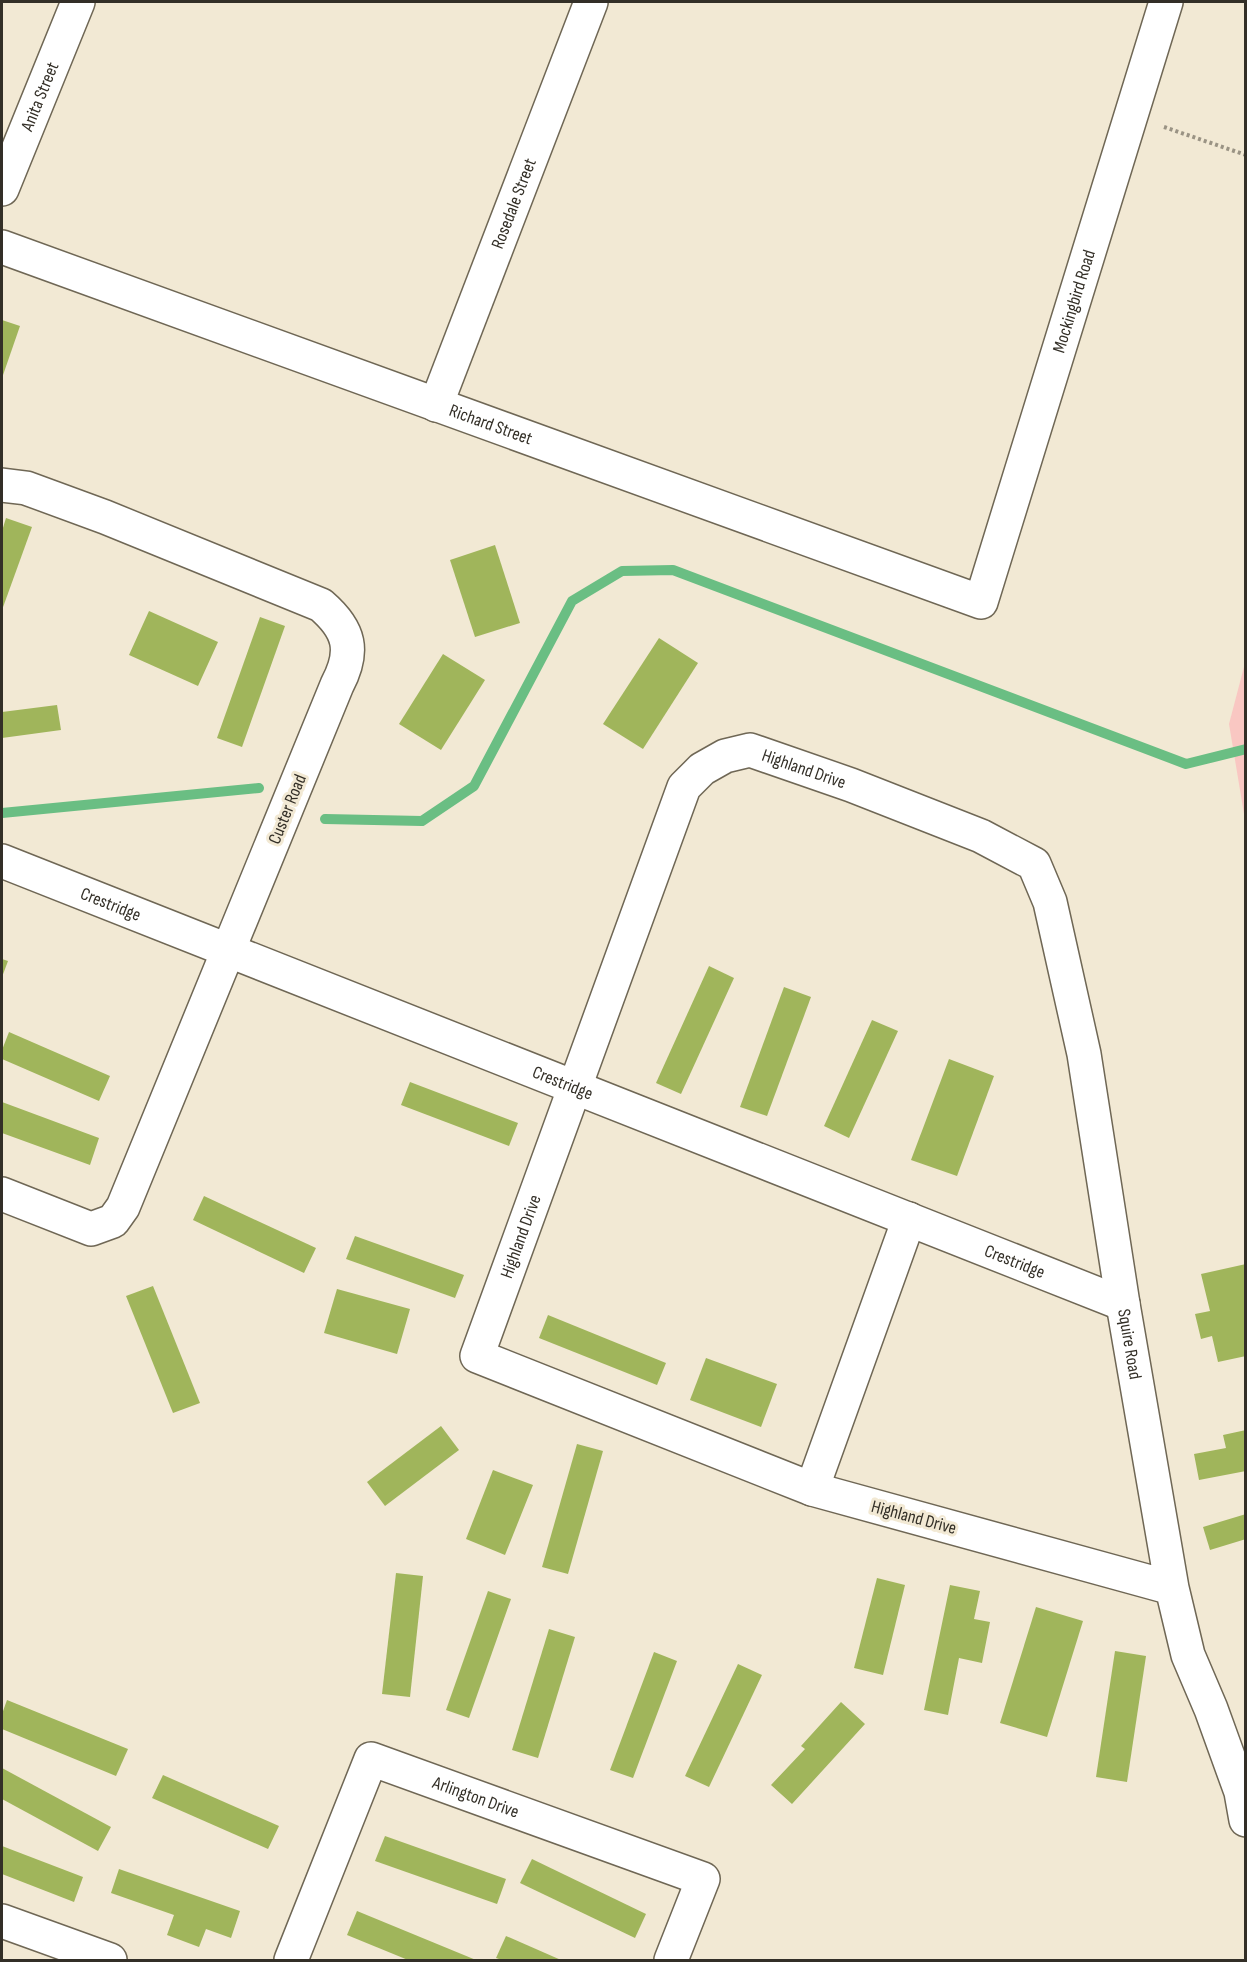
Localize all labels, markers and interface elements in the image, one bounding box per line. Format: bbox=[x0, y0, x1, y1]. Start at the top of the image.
street label: Anita Street bbox=[16, 59, 64, 135]
street label: Rosedale Street bbox=[487, 155, 541, 252]
street label: Mockingbird Road bbox=[1048, 247, 1100, 356]
street label: Richard Street bbox=[446, 400, 536, 450]
street label: Highland Drive bbox=[759, 745, 848, 793]
street label: Custer Road bbox=[264, 771, 311, 847]
street label: Crestridge bbox=[77, 883, 144, 926]
street label: Crestridge bbox=[529, 1062, 596, 1104]
street label: Highland Drive bbox=[496, 1192, 546, 1281]
street label: Crestridge bbox=[981, 1240, 1048, 1283]
street label: Squire Road bbox=[1113, 1307, 1146, 1381]
street label: Highland Drive bbox=[869, 1496, 959, 1539]
street label: Arlington Drive bbox=[429, 1772, 522, 1823]

